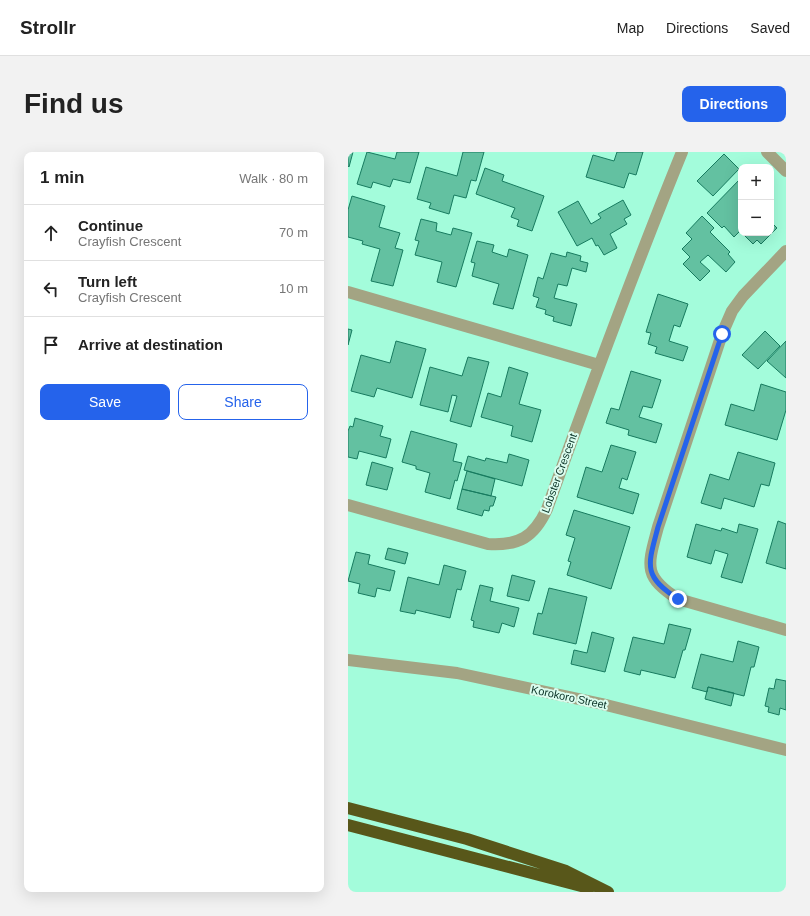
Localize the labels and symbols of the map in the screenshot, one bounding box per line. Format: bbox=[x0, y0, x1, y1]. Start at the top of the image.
route start bbox=[713, 325, 731, 343]
street label: Lobster Crescent bbox=[539, 432, 579, 514]
route end bbox=[669, 590, 687, 608]
street label: Korokoro Street bbox=[530, 683, 608, 711]

